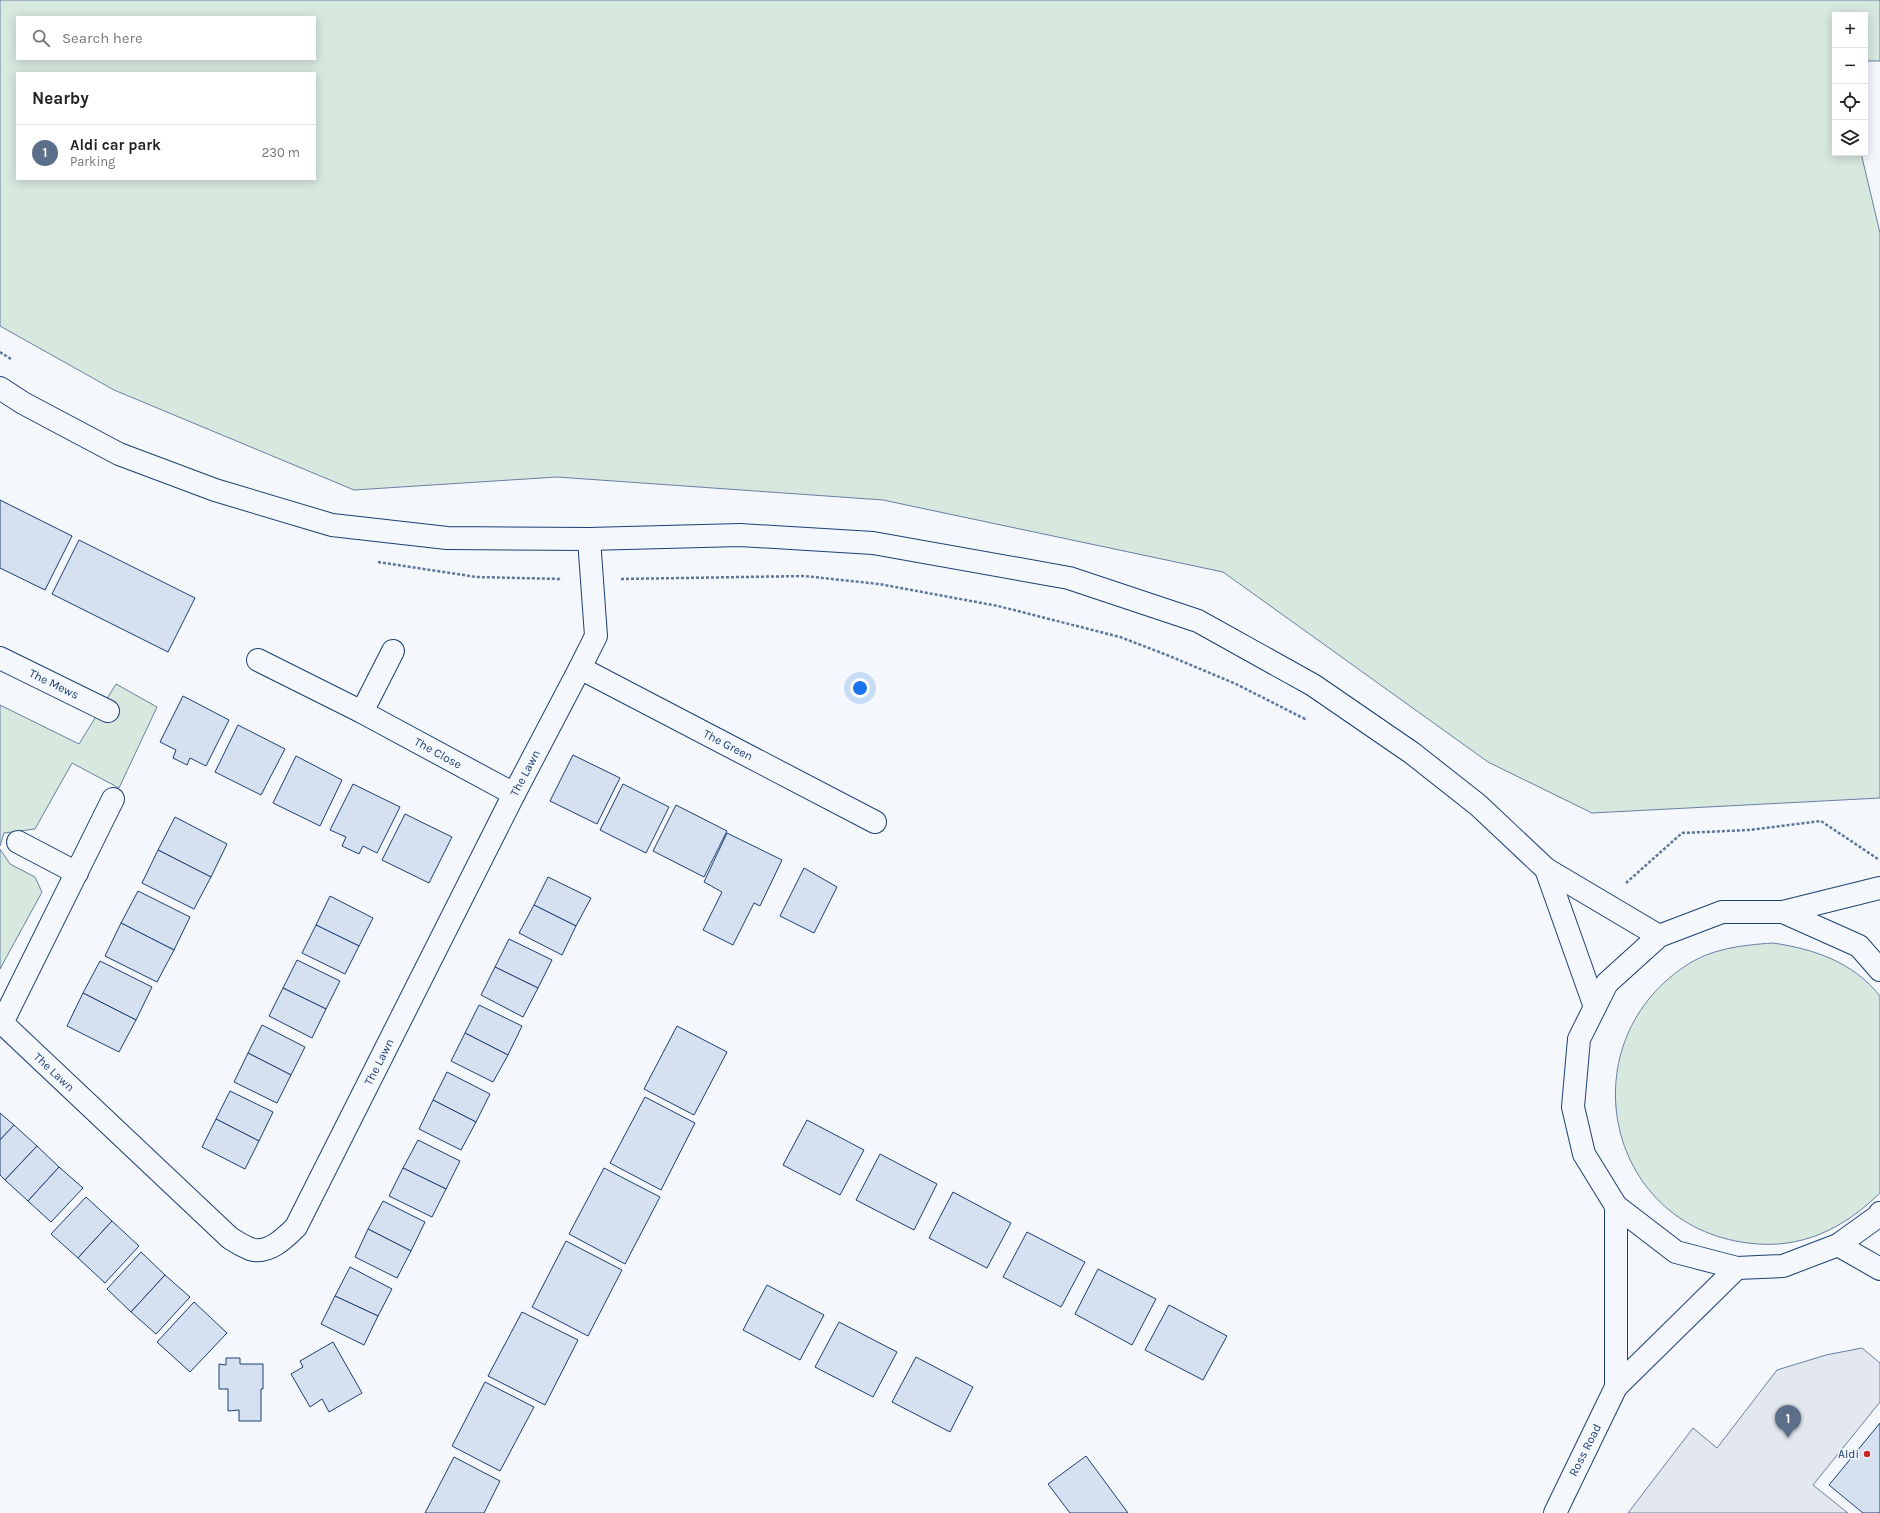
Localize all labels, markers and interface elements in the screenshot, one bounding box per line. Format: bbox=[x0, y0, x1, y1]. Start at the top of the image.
map controls bbox=[1832, 12, 1868, 156]
button: + bbox=[1832, 12, 1868, 48]
search box bbox=[16, 16, 316, 60]
icon: search bbox=[30, 27, 52, 49]
text: Search here bbox=[62, 29, 143, 47]
button: − bbox=[1832, 48, 1868, 84]
button: locate bbox=[1832, 84, 1868, 120]
text: Nearby bbox=[32, 88, 89, 108]
button: layers bbox=[1832, 120, 1868, 156]
text: Aldi car park bbox=[70, 136, 161, 154]
text: 1 bbox=[43, 145, 47, 160]
text: 230 m bbox=[262, 145, 300, 160]
text: Parking bbox=[70, 154, 115, 169]
street label: The Mews bbox=[27, 666, 81, 702]
your location bbox=[850, 678, 870, 698]
street label: The Green bbox=[701, 727, 755, 763]
street label: The Close bbox=[412, 734, 464, 772]
street label: The Lawn bbox=[507, 747, 543, 799]
street label: The Lawn bbox=[361, 1036, 397, 1088]
street label: The Lawn bbox=[31, 1050, 77, 1094]
pin: 1 bbox=[1775, 1405, 1801, 1438]
street label: Ross Road bbox=[1566, 1421, 1604, 1479]
place label: Aldi bbox=[1838, 1447, 1859, 1461]
marker: Aldi bbox=[1862, 1449, 1872, 1459]

